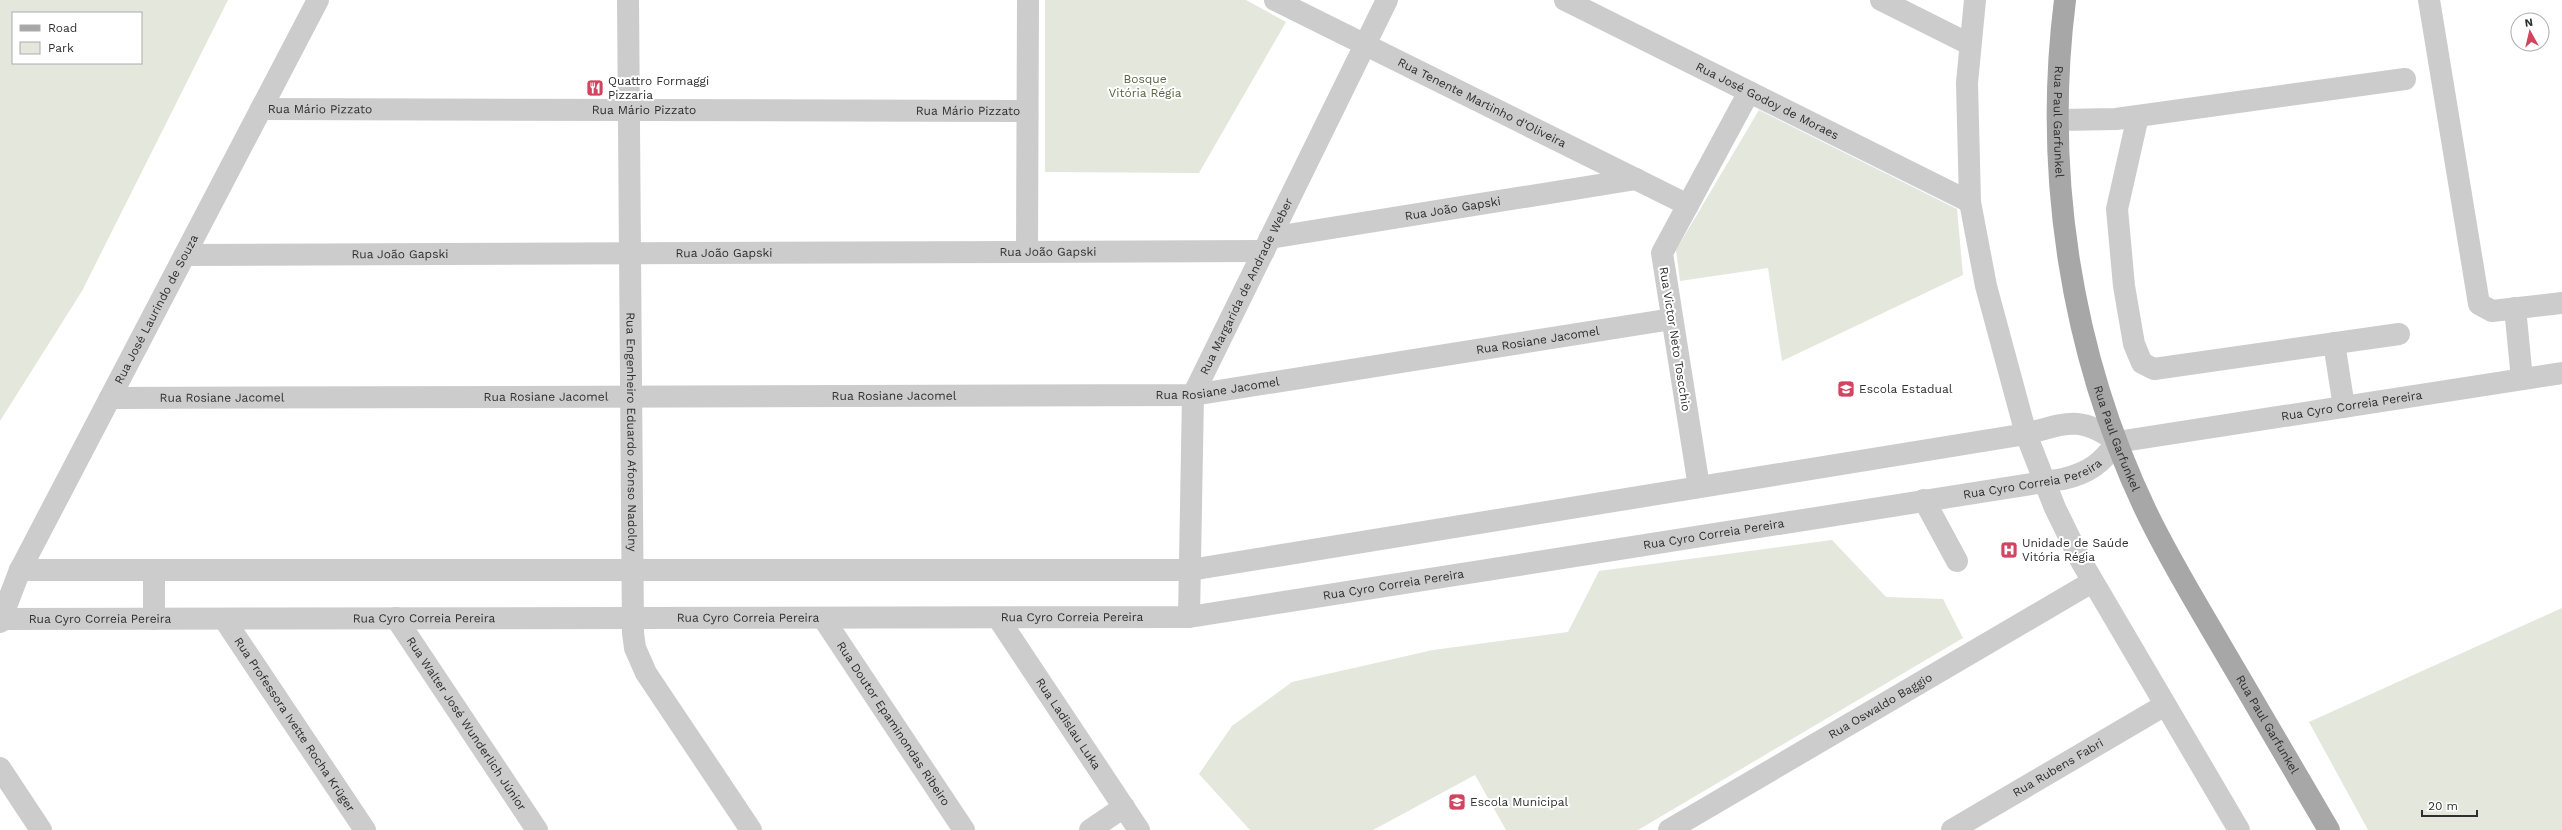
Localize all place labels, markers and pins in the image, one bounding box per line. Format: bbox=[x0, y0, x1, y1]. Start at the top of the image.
place label: Quattro Formaggi Pizzaria bbox=[608, 74, 709, 102]
restaurant icon: Quattro Formaggi Pizzaria bbox=[585, 78, 605, 98]
school or university icon: Escola Estadual bbox=[1836, 379, 1856, 399]
place label: Escola Estadual bbox=[1859, 382, 1953, 396]
place label: Unidade de Saúde Vitória Régia bbox=[2022, 536, 2129, 564]
hospital icon: Unidade de Saúde Vitória Régia bbox=[1999, 540, 2019, 560]
school or university icon: Escola Municipal bbox=[1447, 792, 1467, 812]
place label: Escola Municipal bbox=[1470, 795, 1569, 809]

